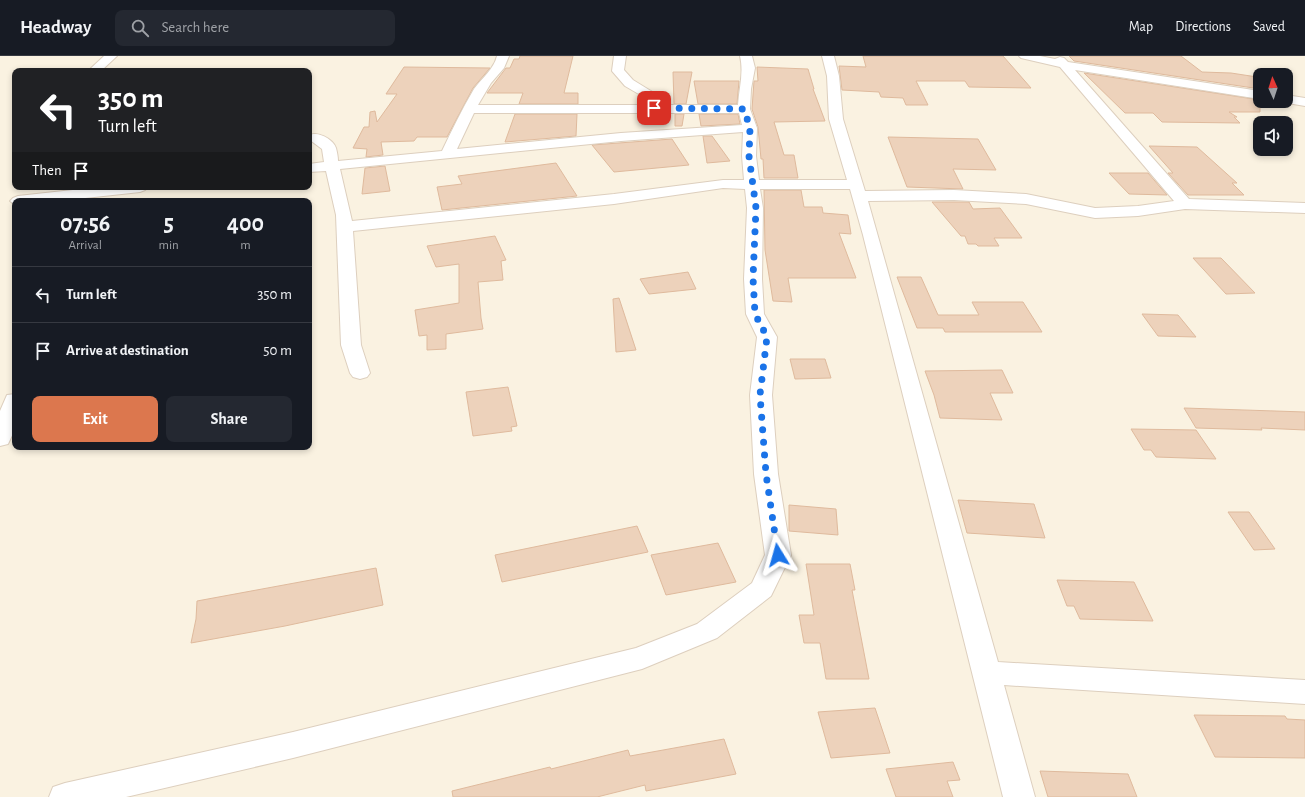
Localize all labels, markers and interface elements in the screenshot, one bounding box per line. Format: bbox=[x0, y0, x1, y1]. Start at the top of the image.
search box bbox=[115, 10, 395, 46]
icon: search bbox=[129, 17, 151, 39]
text: Headway bbox=[20, 18, 91, 37]
text: Search here bbox=[161, 20, 229, 35]
text: Map bbox=[1129, 20, 1153, 34]
text: Directions bbox=[1175, 20, 1231, 34]
text: Saved bbox=[1253, 20, 1285, 34]
north arrow bbox=[1253, 68, 1293, 108]
map controls bbox=[1253, 68, 1293, 156]
icon: left bbox=[32, 84, 84, 136]
text: 350 m bbox=[98, 85, 164, 113]
pin bbox=[637, 91, 671, 125]
icon: arrive bbox=[643, 97, 665, 119]
button: sound bbox=[1253, 116, 1293, 156]
text: Turn left bbox=[98, 118, 157, 136]
icon: arrive bbox=[70, 160, 92, 182]
text: Then bbox=[32, 163, 62, 178]
text: 07:56 bbox=[60, 212, 110, 236]
text: 5 bbox=[163, 212, 174, 236]
text: 400 bbox=[227, 212, 264, 236]
text: Arrival bbox=[69, 239, 102, 252]
text: min bbox=[158, 239, 179, 252]
text: m bbox=[240, 239, 251, 252]
icon: left bbox=[32, 284, 54, 306]
text: Turn left bbox=[66, 287, 117, 302]
text: 350 m bbox=[257, 287, 292, 302]
icon: arrive bbox=[32, 340, 54, 362]
text: Arrive at destination bbox=[66, 343, 189, 358]
text: 50 m bbox=[263, 343, 292, 358]
button: Exit bbox=[32, 396, 158, 442]
button: Share bbox=[166, 396, 292, 442]
position arrow bbox=[757, 534, 799, 576]

